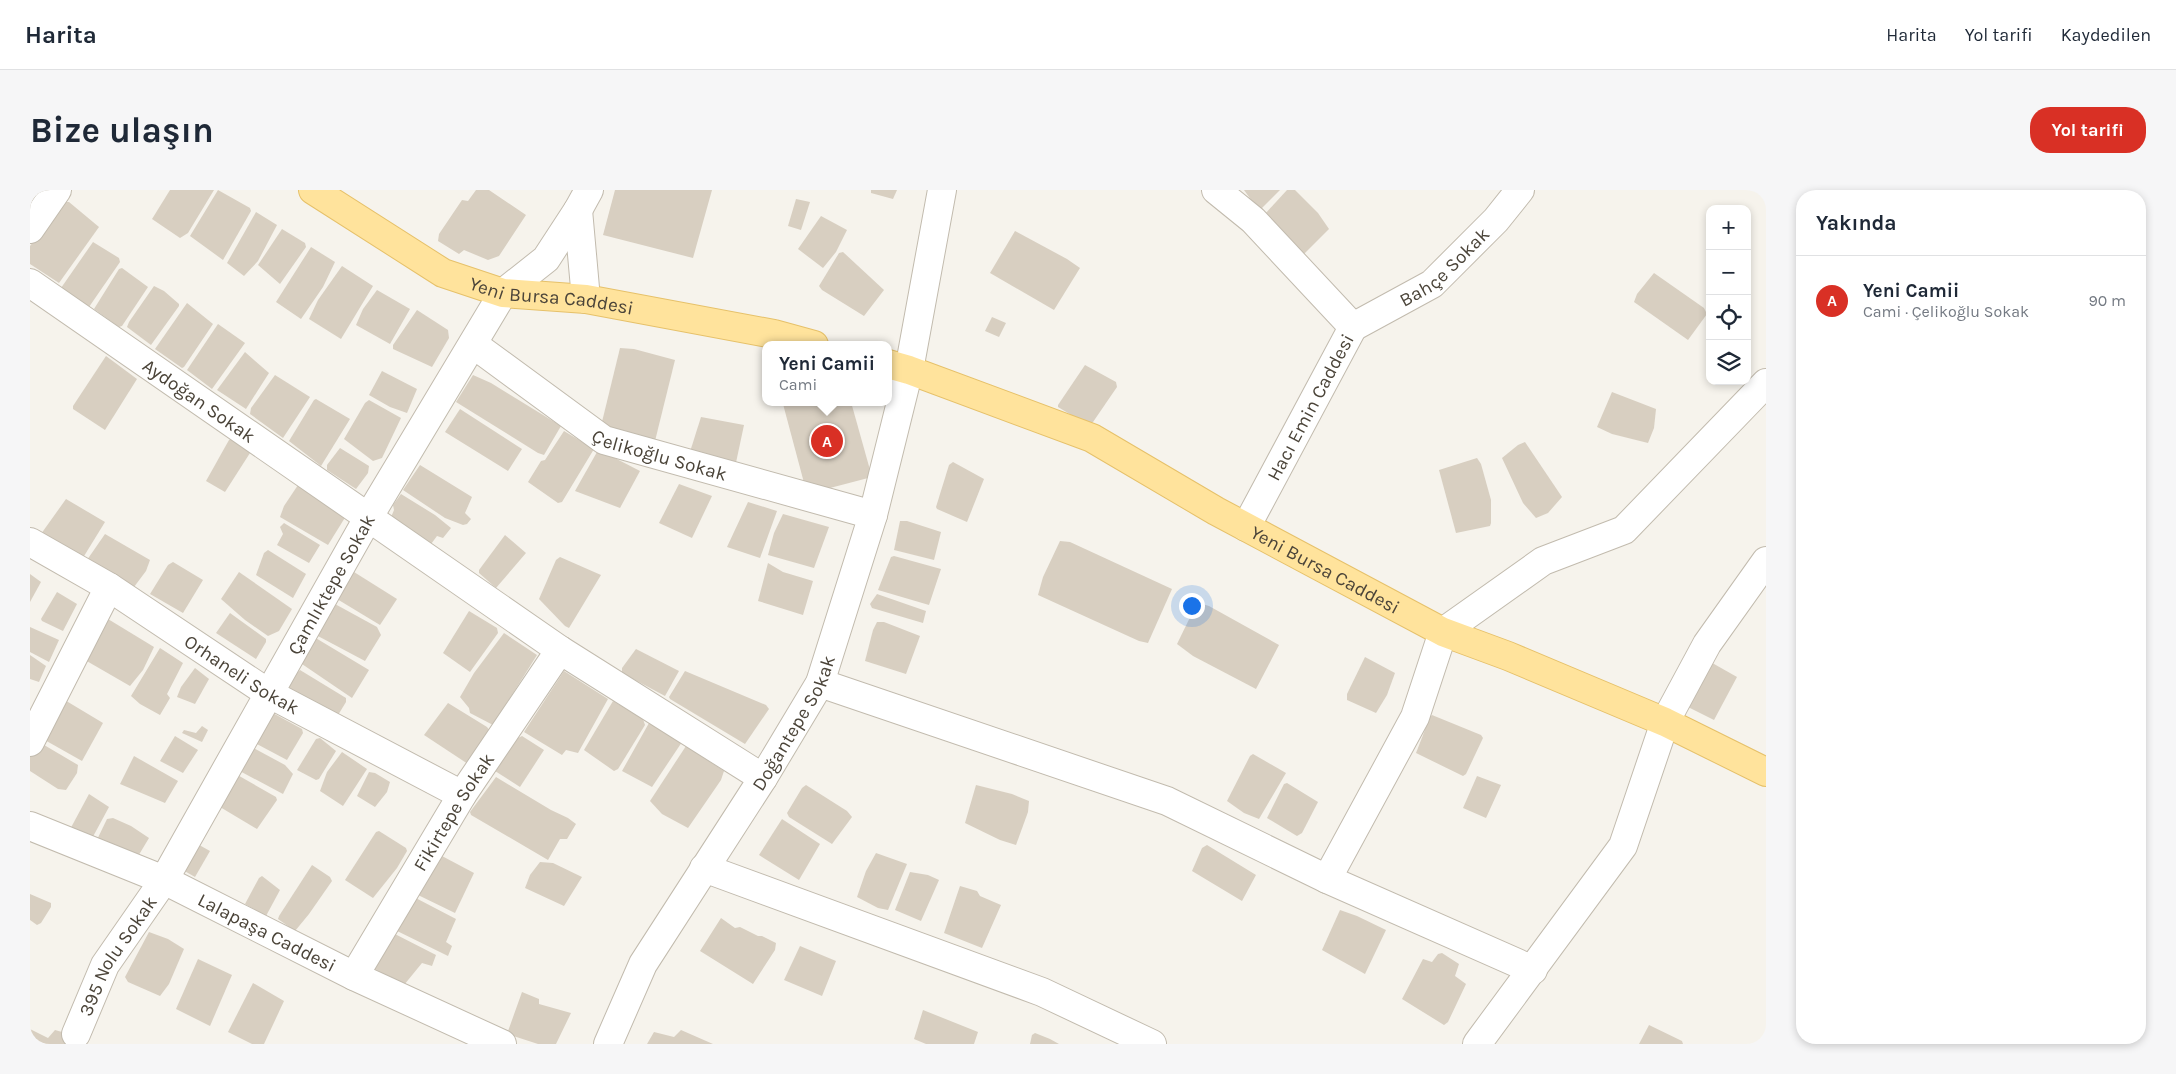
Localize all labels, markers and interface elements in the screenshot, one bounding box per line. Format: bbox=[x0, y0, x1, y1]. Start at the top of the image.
text: Harita bbox=[25, 21, 97, 49]
text: Harita bbox=[1886, 24, 1937, 46]
text: Yol tarifi bbox=[1965, 24, 2033, 46]
text: Kaydedilen bbox=[2061, 24, 2151, 46]
button: Yol tarifi bbox=[2030, 107, 2146, 153]
text: Bize ulaşın bbox=[30, 110, 214, 151]
map controls bbox=[1706, 205, 1751, 385]
button: + bbox=[1706, 205, 1751, 250]
text: Yakında bbox=[1816, 211, 1897, 235]
street label: Bahçe Sokak bbox=[1396, 223, 1494, 312]
button: − bbox=[1706, 250, 1751, 295]
street label: Yeni Bursa Caddesi bbox=[467, 273, 635, 320]
text: Yeni Camii bbox=[1863, 280, 1959, 302]
text: A bbox=[1827, 291, 1837, 310]
text: 90 m bbox=[2088, 291, 2126, 310]
button: locate bbox=[1706, 295, 1751, 340]
text: Cami · Çelikoğlu Sokak bbox=[1863, 302, 2029, 321]
street label: Hacı Emin Caddesi bbox=[1263, 330, 1359, 485]
button: layers bbox=[1706, 340, 1751, 385]
popup bbox=[762, 341, 892, 406]
text: Yeni Camii bbox=[779, 353, 875, 375]
street label: Aydoğan Sokak bbox=[138, 355, 260, 448]
text: Cami bbox=[779, 375, 817, 394]
pin: A bbox=[811, 422, 843, 460]
street label: Çelikoğlu Sokak bbox=[587, 425, 730, 486]
street label: Çamlıktepe Sokak bbox=[283, 510, 380, 659]
street label: Yeni Bursa Caddesi bbox=[1247, 522, 1403, 619]
your location bbox=[1179, 593, 1205, 619]
street label: Orhaneli Sokak bbox=[180, 630, 303, 719]
street label: Doğantepe Sokak bbox=[748, 653, 840, 795]
street label: Fikirtepe Sokak bbox=[409, 749, 499, 875]
street label: Lalapaşa Caddesi bbox=[194, 889, 339, 977]
street label: 395 Nolu Sokak bbox=[75, 892, 162, 1019]

